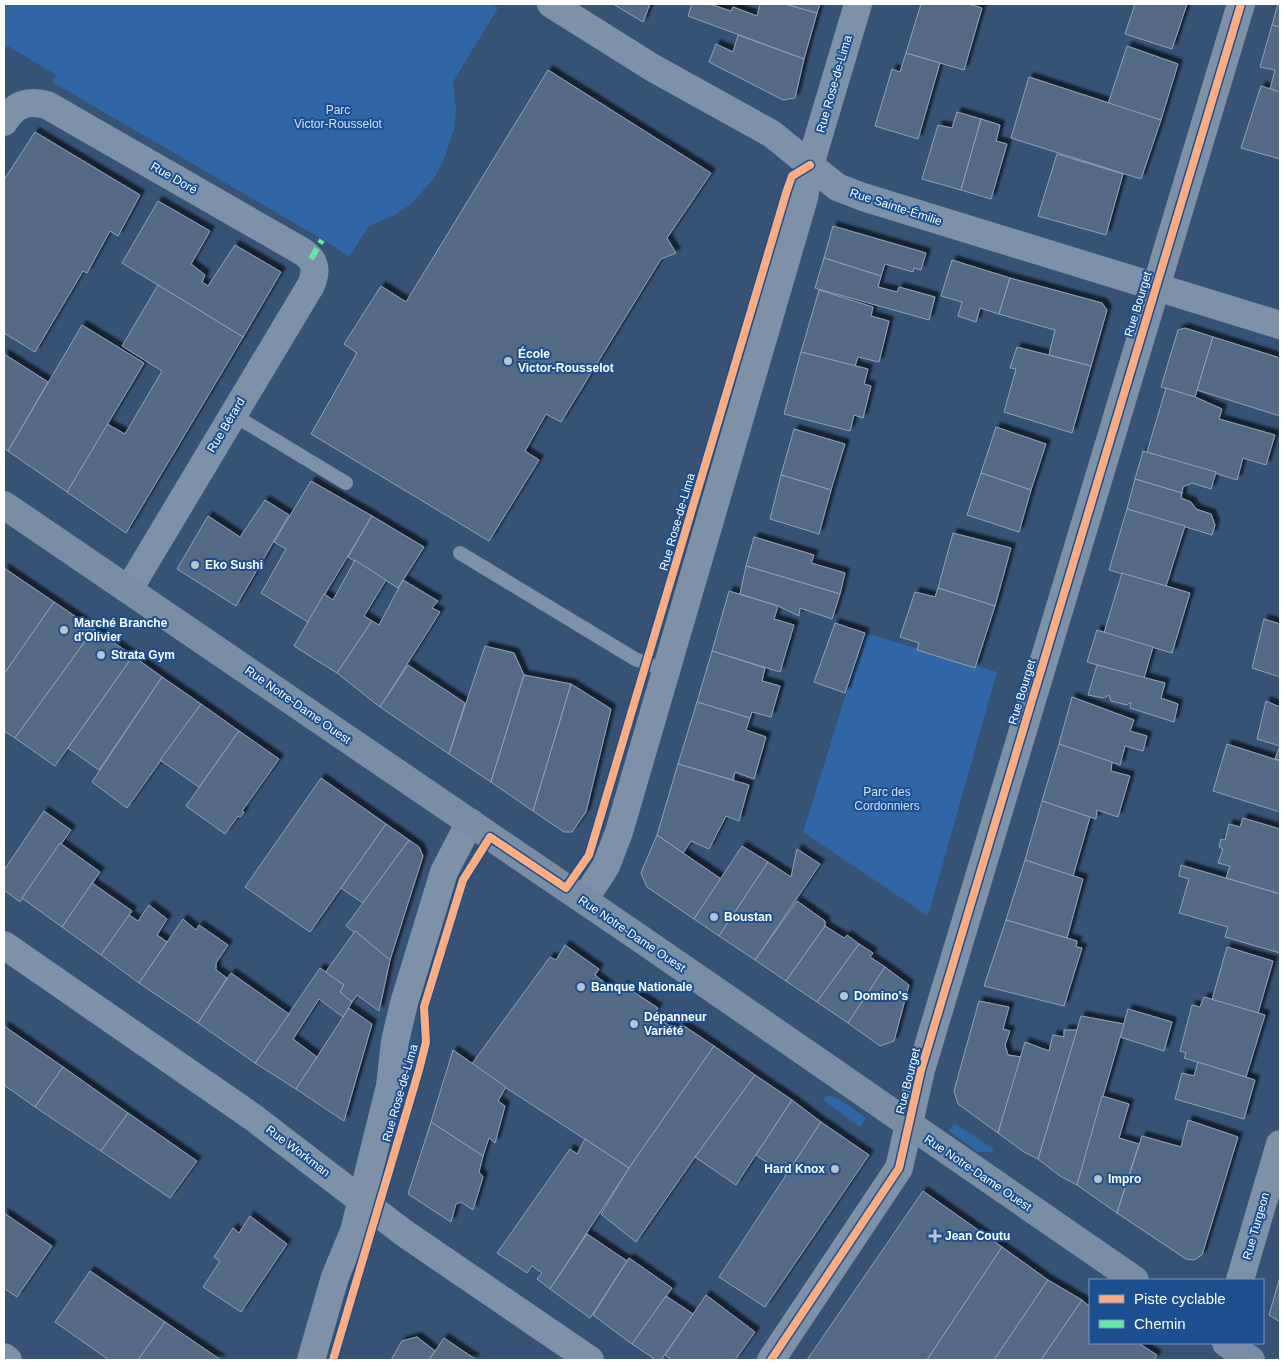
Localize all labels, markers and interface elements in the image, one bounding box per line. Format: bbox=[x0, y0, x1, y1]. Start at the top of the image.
street label: Rue Rose-de-Lima bbox=[813, 33, 855, 134]
park label: Parc Victor-Rousselot bbox=[294, 103, 383, 131]
street label: Rue Doré bbox=[148, 159, 200, 197]
street label: Rue Sainte-Émilie bbox=[848, 185, 944, 229]
street label: Rue Bourget bbox=[1121, 269, 1155, 338]
place label: École Victor-Rousselot bbox=[518, 346, 614, 375]
marker: École Victor-Rousselot bbox=[502, 355, 514, 367]
street label: Rue Bérard bbox=[204, 395, 248, 455]
street label: Rue Rose-de-Lima bbox=[656, 471, 698, 572]
place label: Eko Sushi bbox=[205, 558, 263, 572]
marker: Eko Sushi bbox=[189, 559, 201, 571]
place label: Marché Branche d'Olivier bbox=[74, 616, 168, 644]
marker: Marché Branche d'Olivier bbox=[58, 624, 70, 636]
place label: Strata Gym bbox=[111, 648, 175, 662]
marker: Strata Gym bbox=[95, 649, 107, 661]
street label: Rue Bourget bbox=[1005, 657, 1039, 726]
street label: Rue Notre-Dame Ouest bbox=[242, 663, 354, 747]
park label: Parc des Cordonniers bbox=[854, 785, 920, 813]
street label: Rue Notre-Dame Ouest bbox=[576, 893, 689, 975]
place label: Boustan bbox=[724, 910, 772, 924]
marker: Boustan bbox=[708, 911, 720, 923]
place label: Banque Nationale bbox=[591, 980, 693, 994]
marker: Banque Nationale bbox=[575, 981, 587, 993]
place label: Domino's bbox=[854, 989, 909, 1003]
marker: Domino's bbox=[838, 990, 850, 1002]
place label: Dépanneur Variété bbox=[644, 1010, 707, 1038]
marker: Dépanneur Variété bbox=[628, 1018, 640, 1030]
street label: Rue Rose-de-Lima bbox=[379, 1042, 421, 1143]
street label: Rue Bourget bbox=[893, 1046, 923, 1115]
street label: Rue Workman bbox=[263, 1122, 333, 1180]
street label: Rue Notre-Dame Ouest bbox=[922, 1132, 1035, 1214]
place label: Hard Knox bbox=[764, 1162, 825, 1176]
marker: Hard Knox bbox=[829, 1163, 841, 1175]
place label: Impro bbox=[1108, 1172, 1141, 1186]
marker: Impro bbox=[1092, 1173, 1104, 1185]
street label: Rue Turgeon bbox=[1240, 1191, 1272, 1261]
place label: Jean Coutu bbox=[945, 1229, 1010, 1243]
marker: Jean Coutu bbox=[929, 1230, 941, 1242]
legend bbox=[1089, 1279, 1264, 1344]
text: Piste cyclable bbox=[1134, 1290, 1226, 1307]
text: Chemin bbox=[1134, 1315, 1186, 1332]

